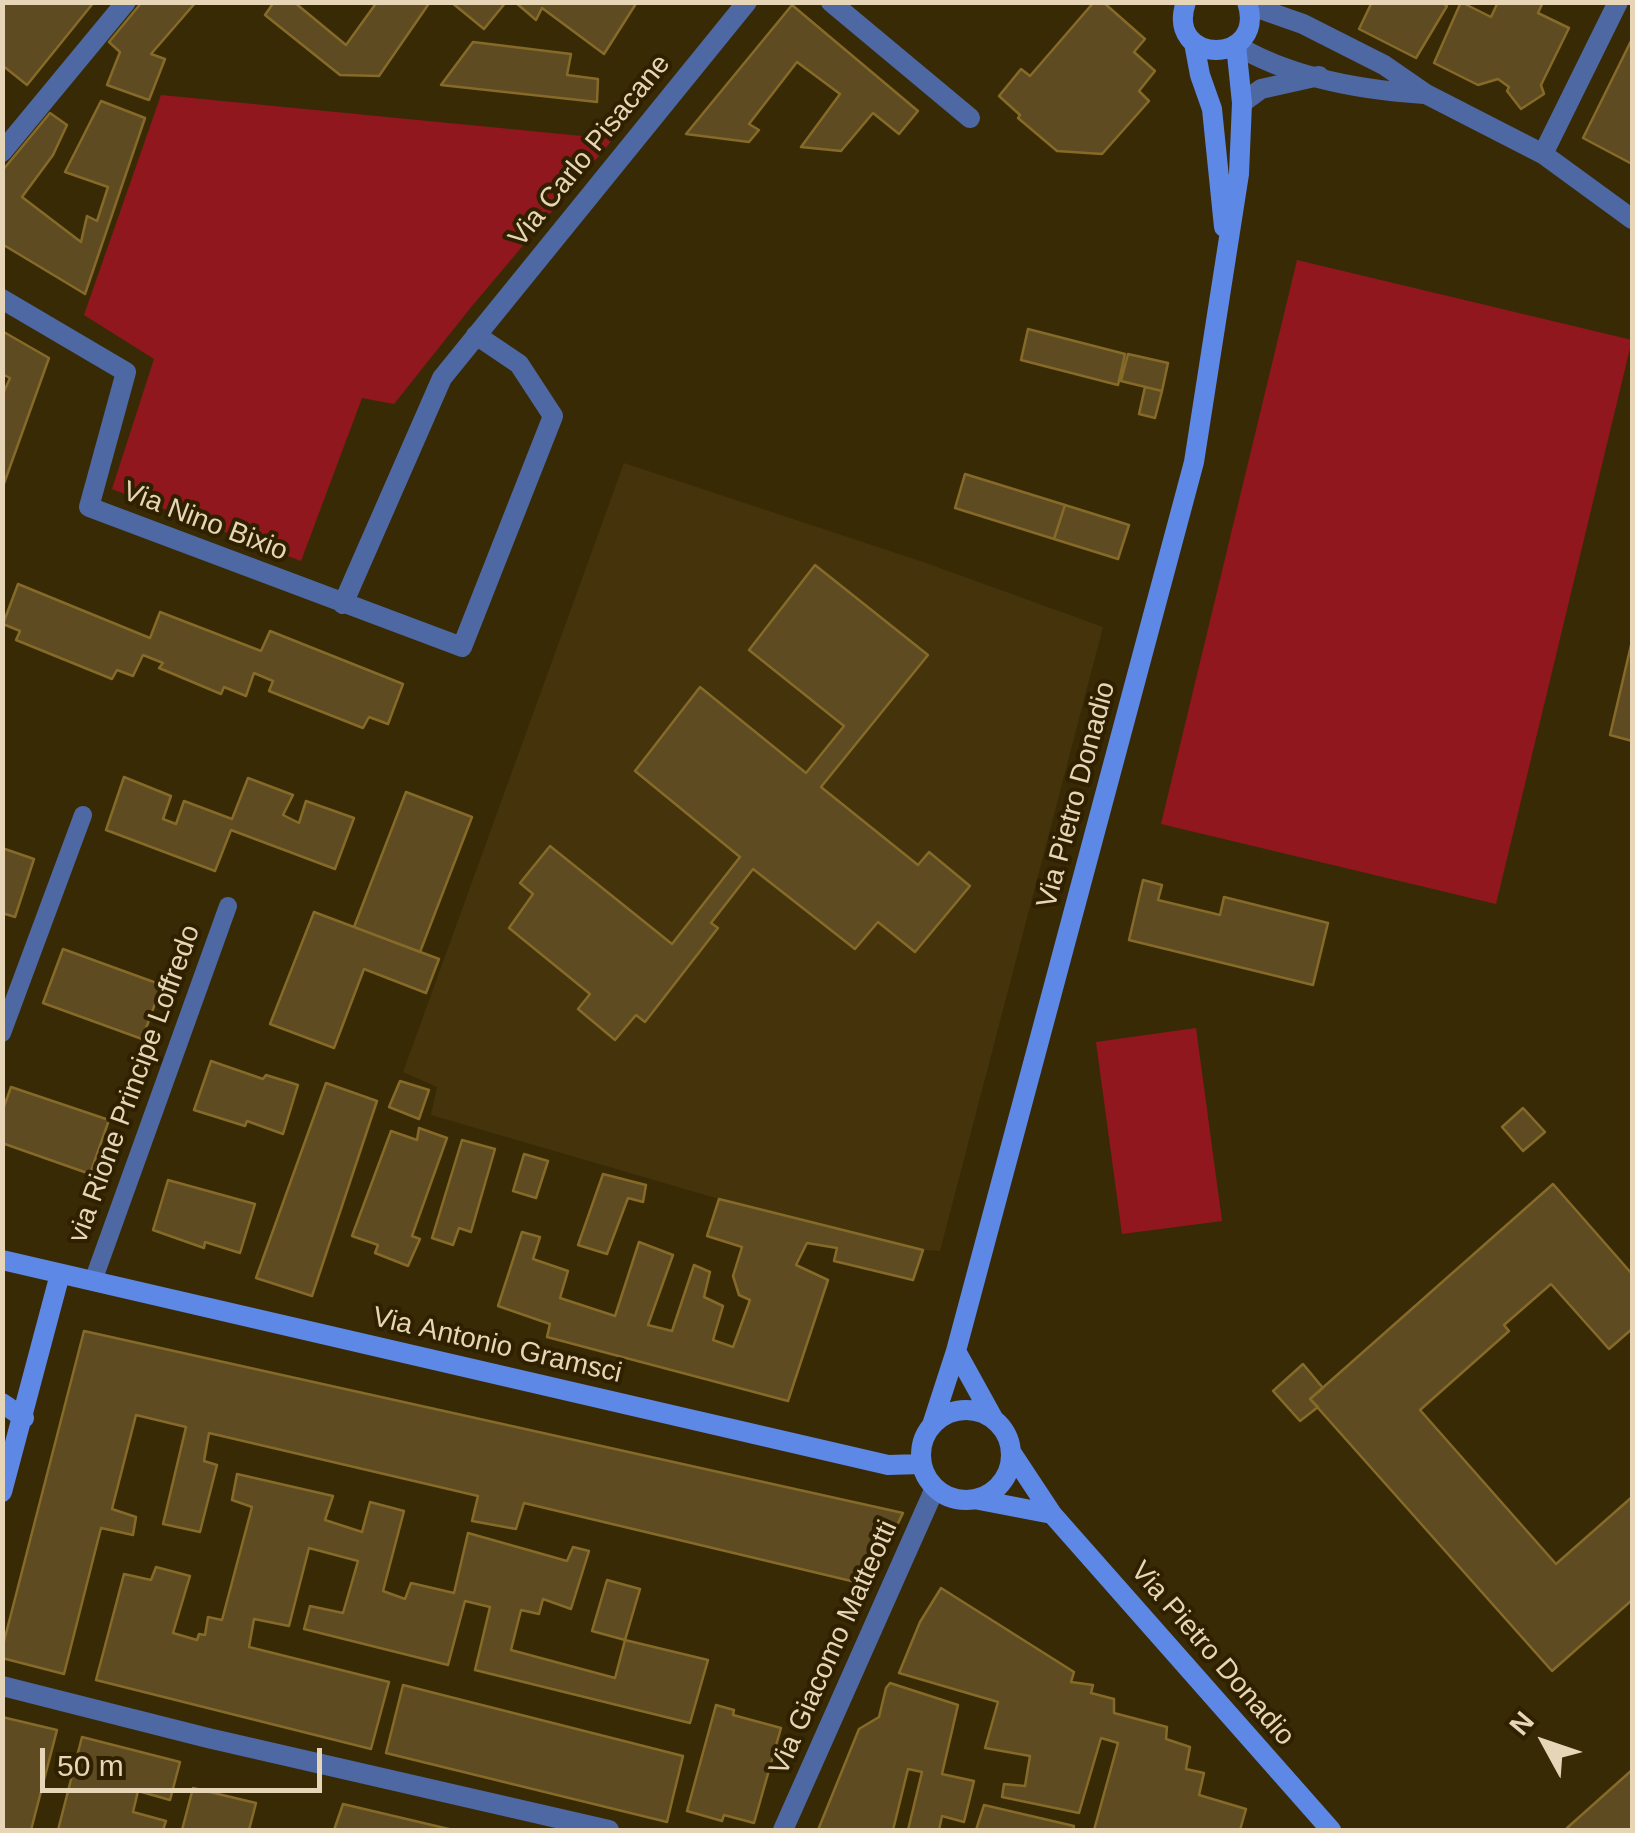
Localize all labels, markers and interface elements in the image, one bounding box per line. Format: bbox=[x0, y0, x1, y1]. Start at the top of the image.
street label: Via Carlo Pisacane bbox=[502, 48, 678, 254]
street label: Via Nino Bixio bbox=[118, 475, 292, 569]
street label: Via Pietro Donadio bbox=[1031, 678, 1123, 912]
street label: via Rione Principe Loffredo bbox=[62, 921, 208, 1247]
street label: Via Antonio Gramsci bbox=[369, 1301, 625, 1391]
street label: Via Giacomo Matteotti bbox=[763, 1516, 905, 1780]
street label: Via Pietro Donadio bbox=[1123, 1555, 1301, 1753]
north arrow bbox=[1495, 1693, 1595, 1793]
text: N bbox=[1503, 1706, 1540, 1741]
scale bar bbox=[45, 1728, 328, 1790]
text: 50 m bbox=[57, 1749, 124, 1782]

